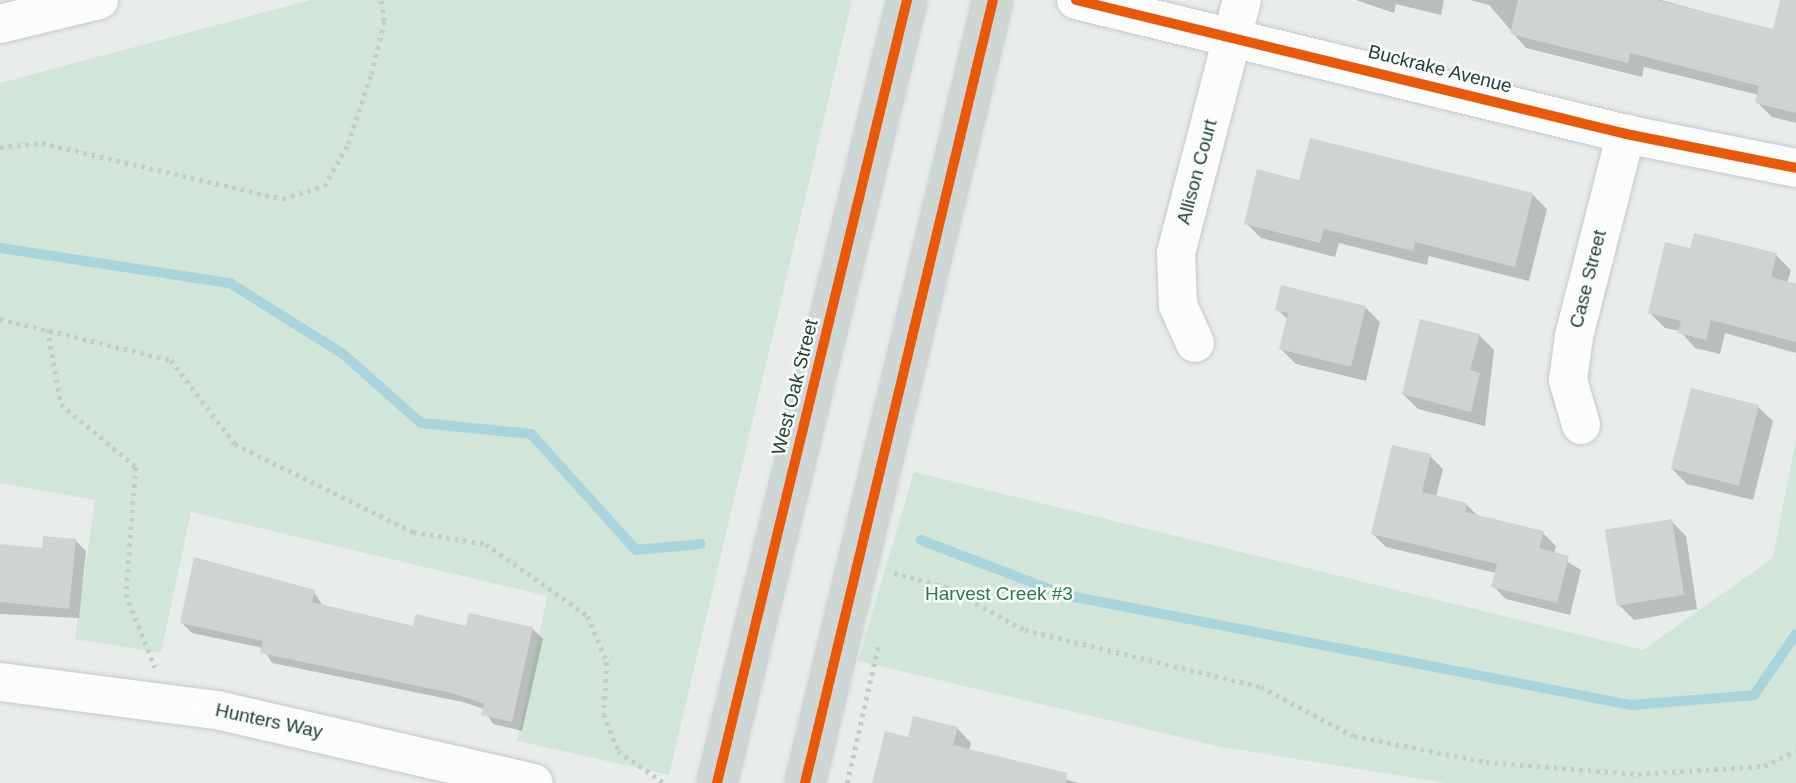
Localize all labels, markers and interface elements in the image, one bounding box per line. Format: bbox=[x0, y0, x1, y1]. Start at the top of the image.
street label: Buckrake Avenue bbox=[1365, 40, 1515, 98]
street label: Allison Court bbox=[1172, 117, 1222, 227]
street label: Case Street bbox=[1565, 228, 1611, 330]
street label: West Oak Street bbox=[767, 317, 823, 457]
park label: Harvest Creek #3 bbox=[925, 583, 1073, 605]
street label: Hunters Way bbox=[213, 699, 325, 743]

